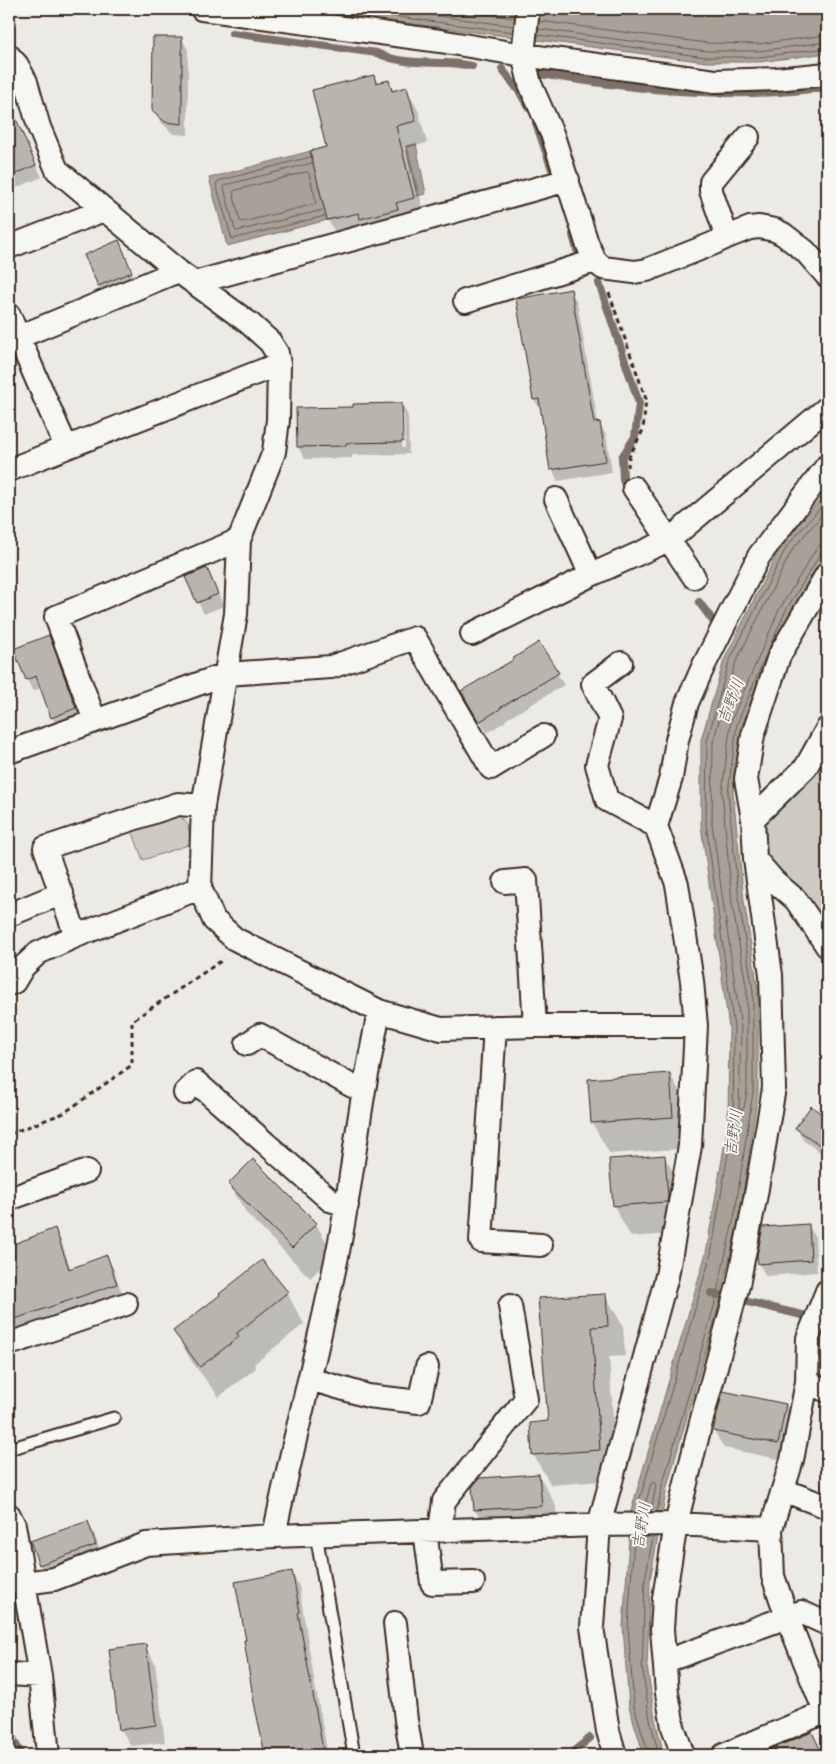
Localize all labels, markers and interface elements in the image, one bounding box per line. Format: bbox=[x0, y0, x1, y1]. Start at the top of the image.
water label: 吉野川 bbox=[715, 676, 750, 728]
water label: 吉野川 bbox=[722, 1108, 749, 1158]
water label: 吉野川 bbox=[630, 1501, 657, 1551]

